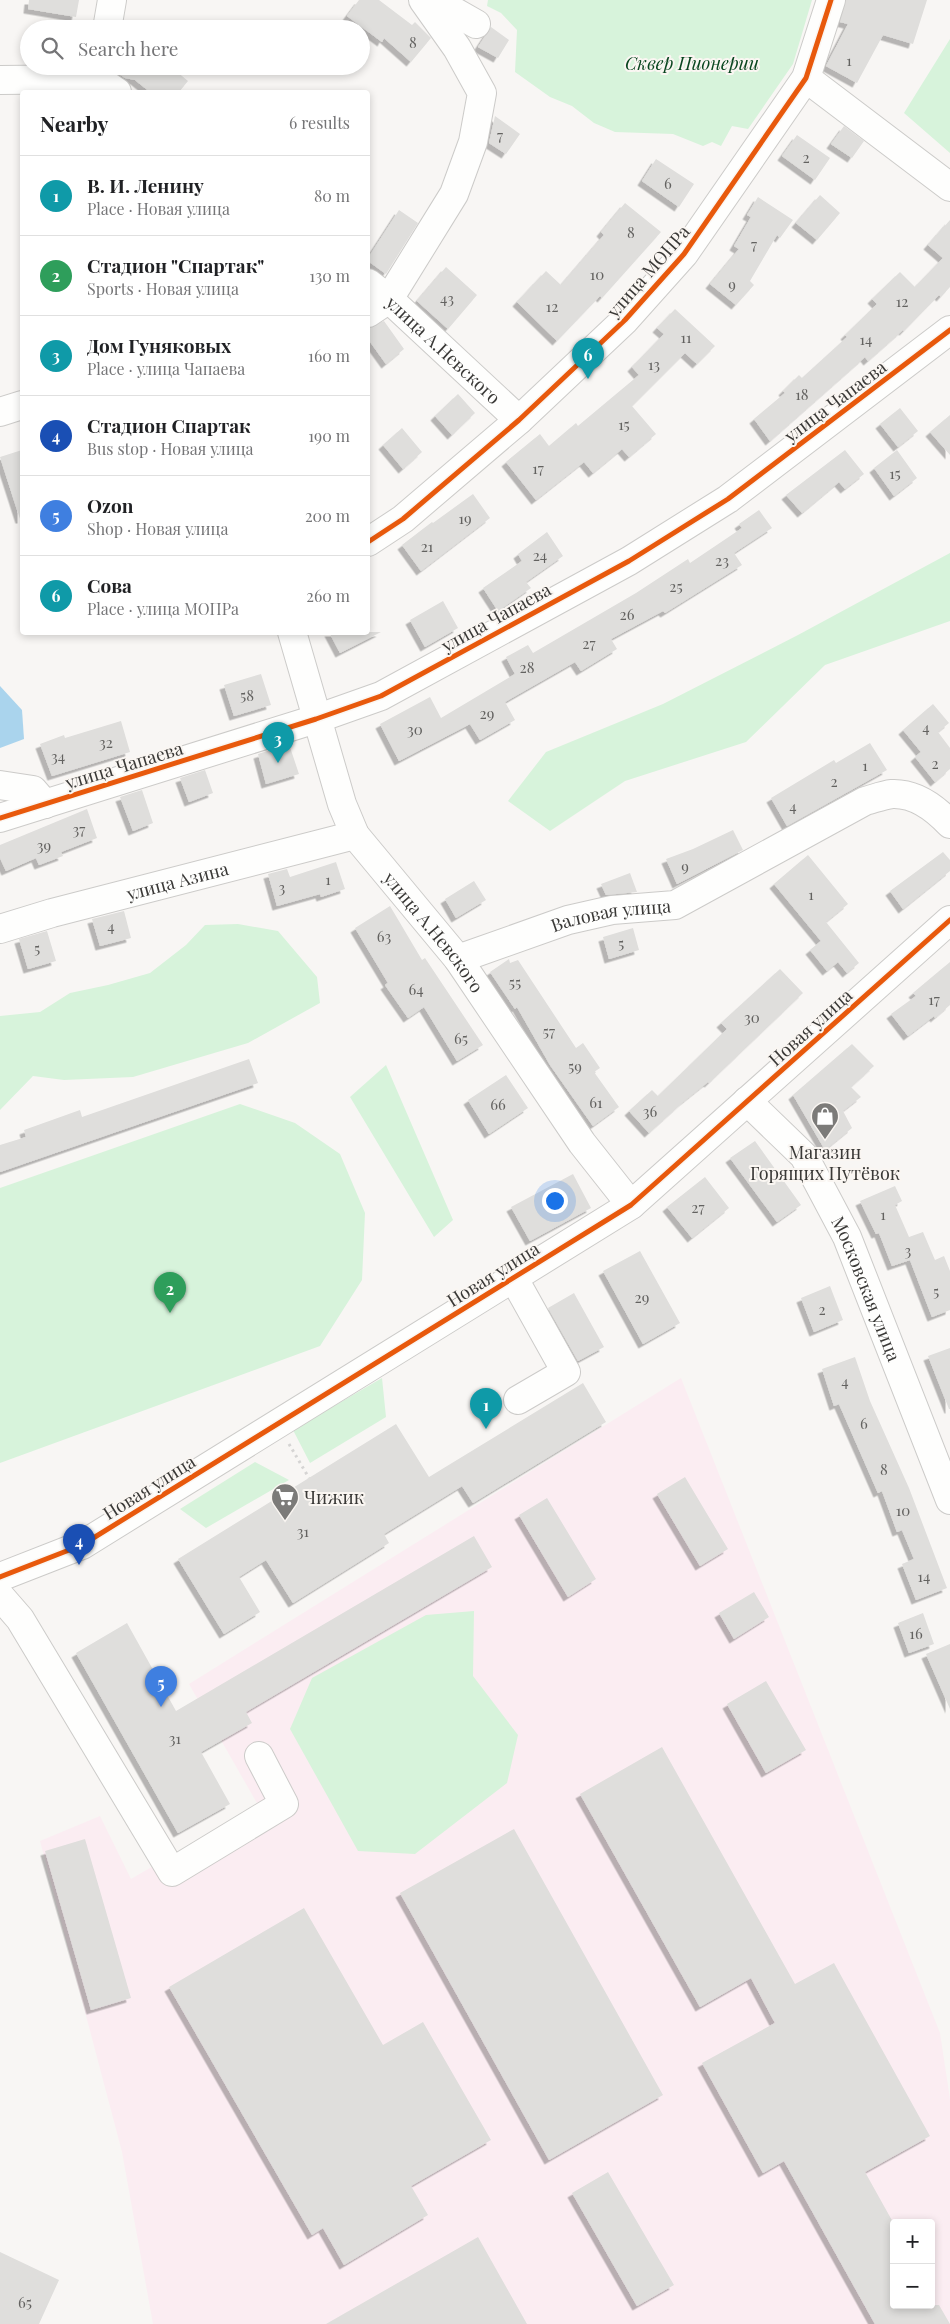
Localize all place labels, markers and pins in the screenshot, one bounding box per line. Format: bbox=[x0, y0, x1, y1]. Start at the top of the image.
pin: 6 bbox=[572, 338, 604, 379]
pin: 3 bbox=[262, 722, 294, 763]
shop icon: Магазин Горящих Путёвок bbox=[810, 1101, 840, 1140]
place label: Магазин Горящих Путёвок bbox=[750, 1140, 900, 1185]
pin: 2 bbox=[154, 1272, 186, 1313]
pin: 1 bbox=[470, 1388, 502, 1429]
supermarket icon: Чижик bbox=[270, 1482, 300, 1521]
place label: Чижик bbox=[304, 1485, 364, 1509]
pin: 4 bbox=[63, 1524, 95, 1565]
pin: 5 bbox=[145, 1666, 177, 1707]

